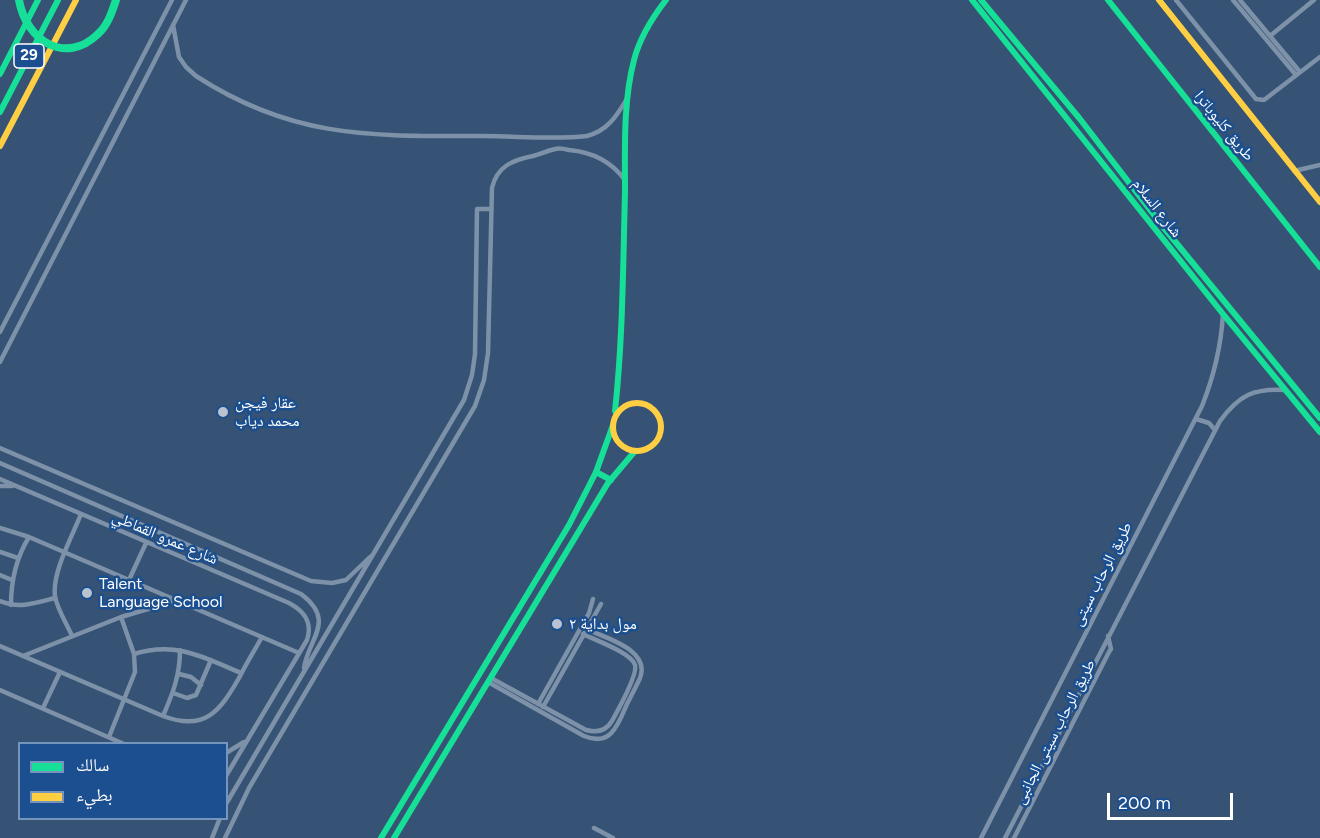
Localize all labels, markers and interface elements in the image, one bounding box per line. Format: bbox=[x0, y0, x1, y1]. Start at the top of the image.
road number: 29 bbox=[14, 44, 44, 68]
street label: طريق كليوباترا bbox=[1190, 87, 1258, 165]
street label: شارع السلام bbox=[1128, 175, 1186, 241]
place label: عقار فيجن محمد دياب bbox=[235, 393, 300, 431]
marker: عقار فيجن محمد دياب bbox=[216, 405, 230, 419]
street label: شارع عمرو القماطي bbox=[109, 507, 221, 569]
street label: طريق الرحاب سيتى bbox=[1068, 519, 1136, 629]
place label: Talent Language School bbox=[99, 574, 222, 612]
marker: Talent Language School bbox=[80, 586, 94, 600]
place label: مول بداية ۲ bbox=[569, 614, 637, 634]
marker: مول بداية ۲ bbox=[550, 617, 564, 631]
street label: طريق الرحاب سيتى الجانبى bbox=[1010, 656, 1100, 808]
legend bbox=[18, 742, 228, 820]
text: سالك bbox=[76, 754, 109, 776]
scale bar bbox=[1110, 781, 1236, 819]
text: بطيء bbox=[76, 784, 113, 806]
text: 200 m bbox=[1118, 792, 1171, 814]

